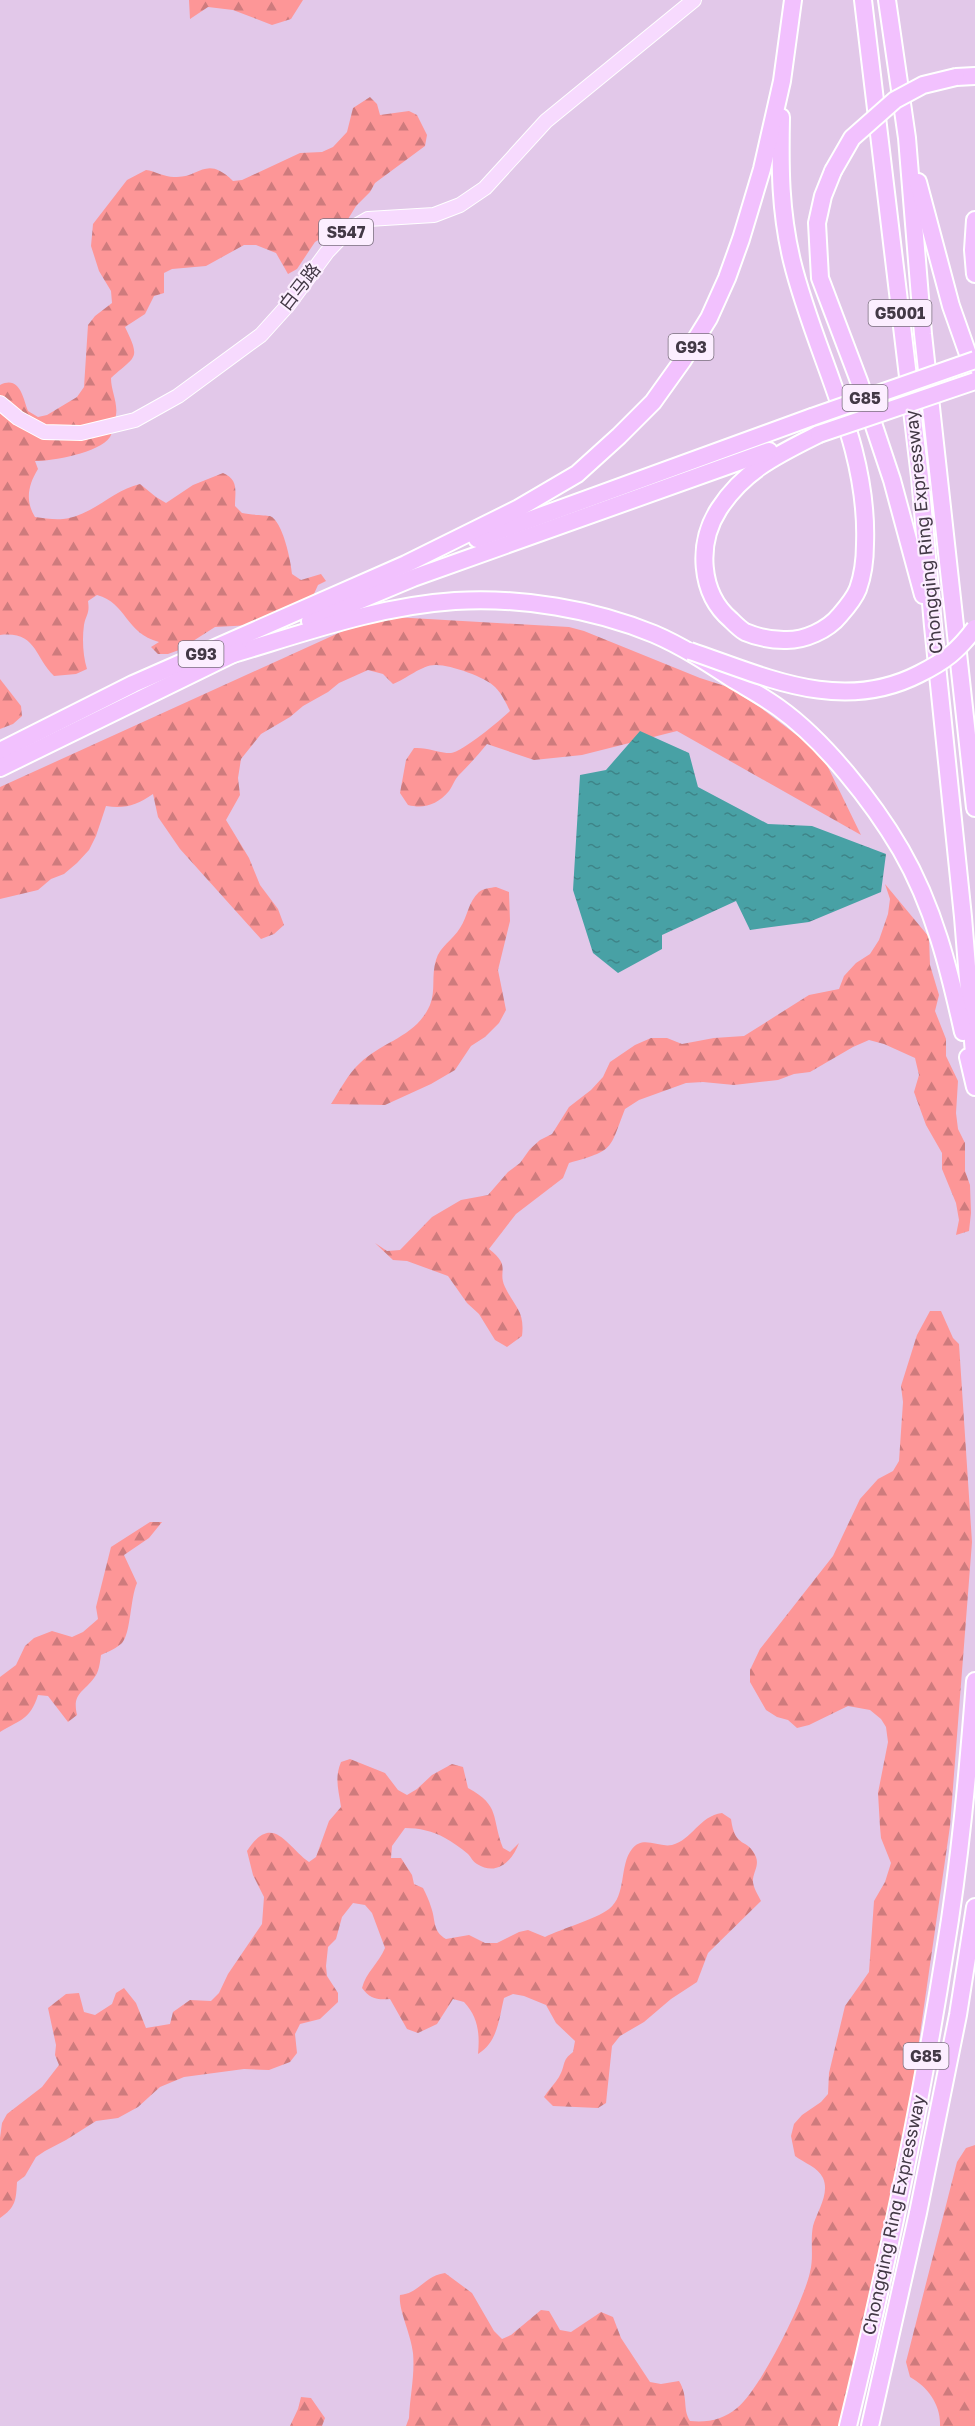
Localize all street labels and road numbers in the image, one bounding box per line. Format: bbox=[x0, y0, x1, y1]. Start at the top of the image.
road number: S547 bbox=[319, 219, 373, 245]
street label: 白马路 bbox=[274, 258, 325, 314]
road number: G5001 bbox=[868, 300, 932, 326]
road number: G93 bbox=[668, 334, 714, 360]
road number: G85 bbox=[842, 385, 888, 411]
street label: Chongqing Ring Expressway bbox=[899, 409, 947, 655]
road number: G93 bbox=[178, 641, 224, 667]
road number: G85 bbox=[904, 2043, 948, 2069]
street label: Chongqing Ring Expressway bbox=[857, 2093, 929, 2337]

